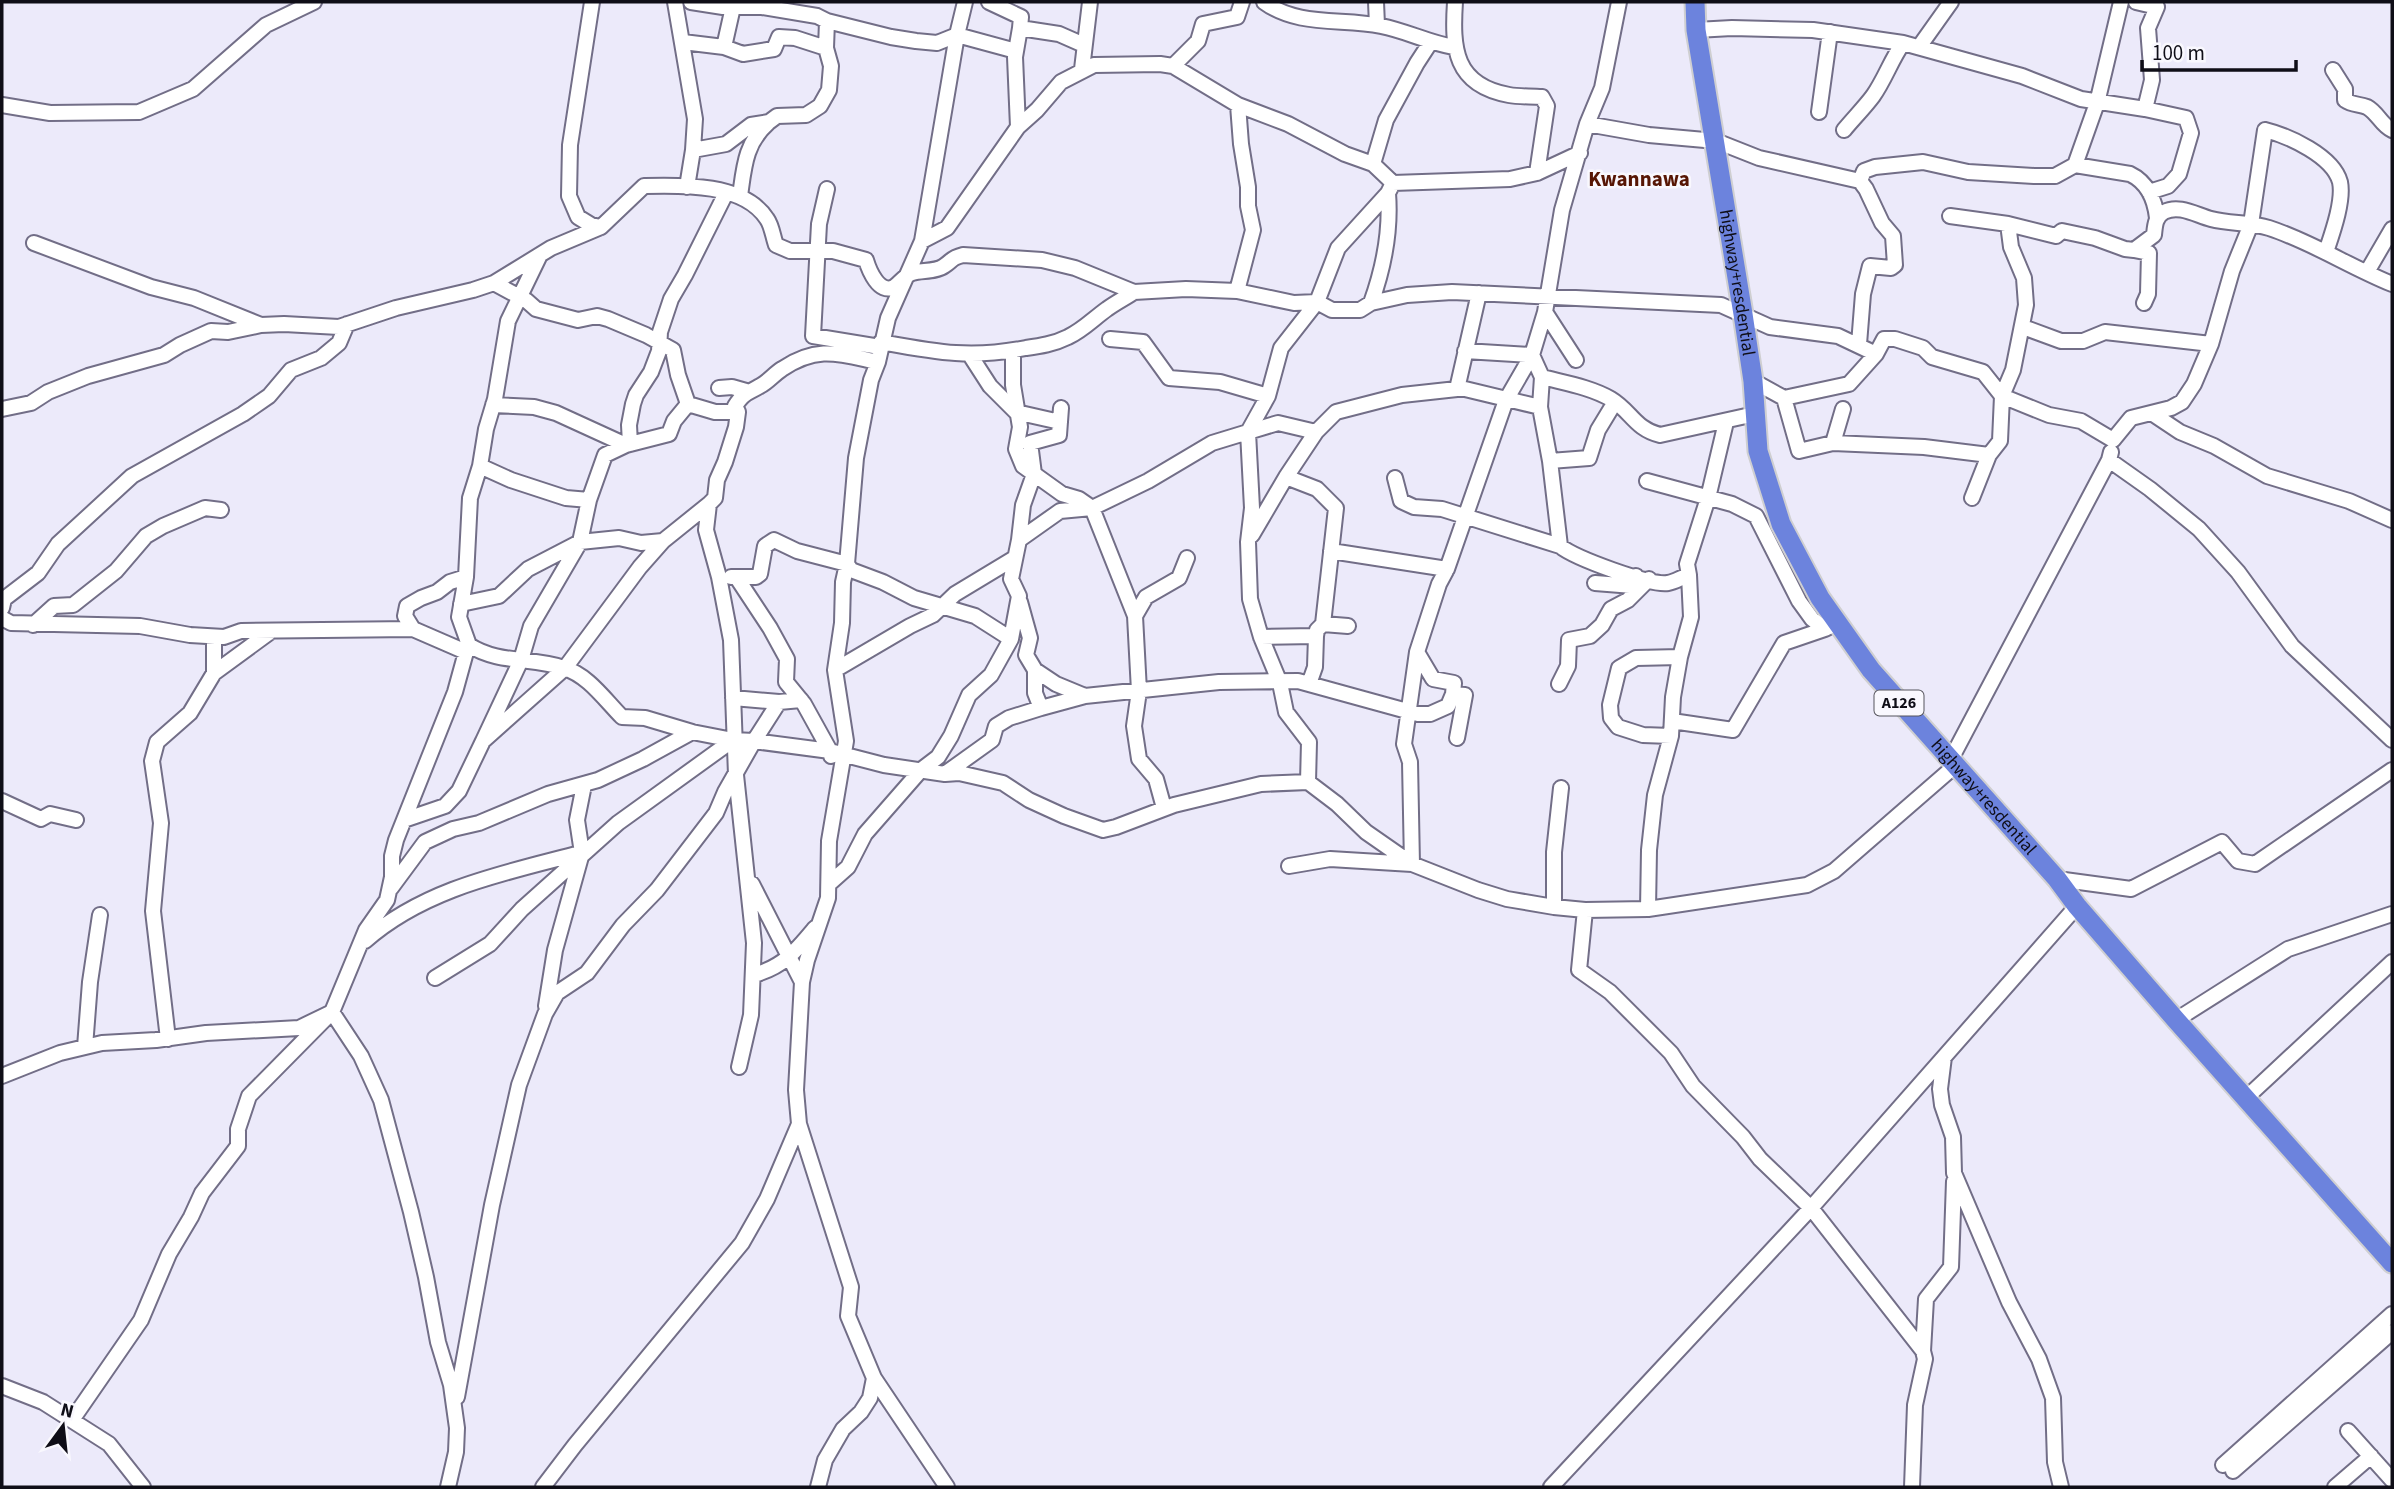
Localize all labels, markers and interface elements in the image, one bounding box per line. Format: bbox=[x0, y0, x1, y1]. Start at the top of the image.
scale bar bbox=[2142, 28, 2296, 72]
text: 100 m bbox=[2152, 38, 2205, 68]
district label: Kwannawa bbox=[1588, 164, 1690, 194]
street label: highway+resdential bbox=[1713, 208, 1762, 357]
road number: A126 bbox=[1874, 690, 1924, 716]
street label: highway+resdential bbox=[1925, 733, 2042, 860]
north arrow bbox=[28, 1391, 98, 1461]
text: N bbox=[57, 1396, 77, 1426]

